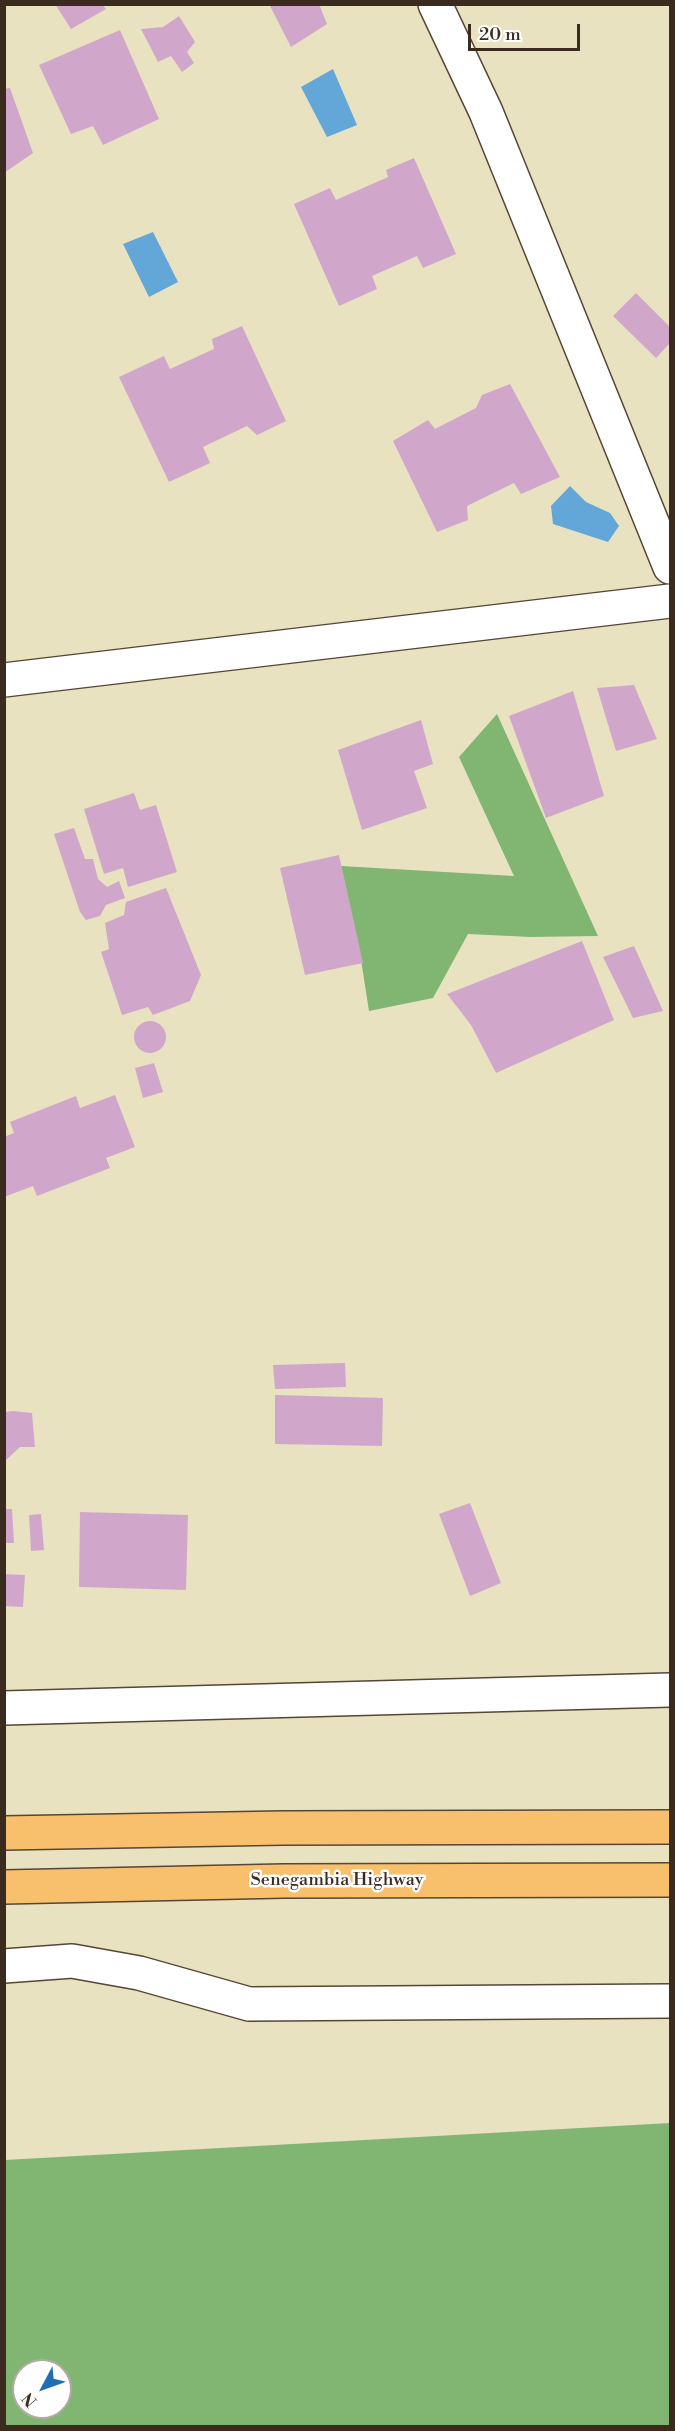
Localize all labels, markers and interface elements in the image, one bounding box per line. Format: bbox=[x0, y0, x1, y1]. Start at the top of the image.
scale bar bbox=[471, 12, 584, 50]
text: 20 m bbox=[479, 23, 521, 46]
street label: Senegambia Highway bbox=[251, 1870, 423, 1892]
north arrow bbox=[12, 2359, 72, 2419]
text: N bbox=[18, 2388, 42, 2411]

